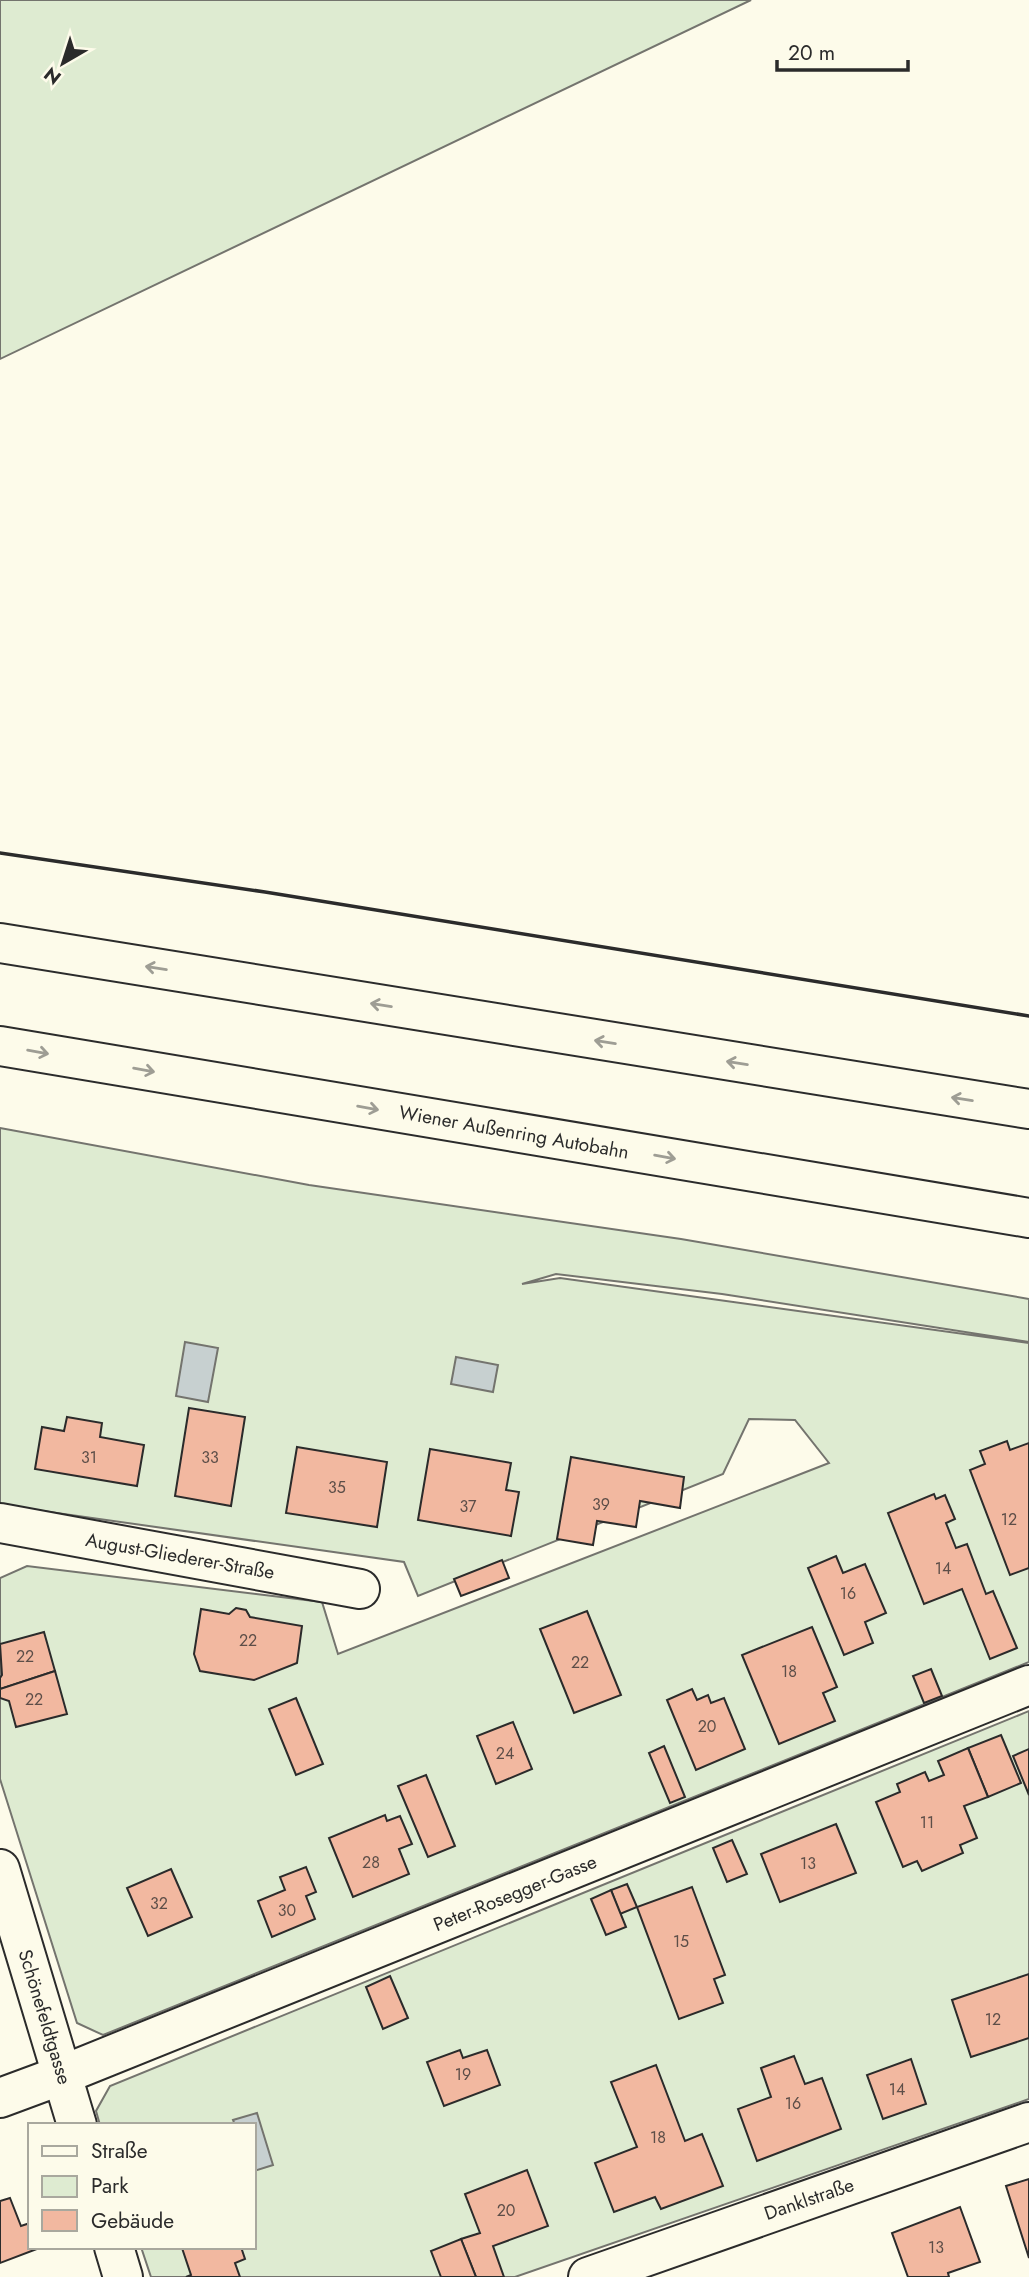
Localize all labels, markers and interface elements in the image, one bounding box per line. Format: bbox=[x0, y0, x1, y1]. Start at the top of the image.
north arrow bbox=[28, 28, 98, 98]
scale bar bbox=[777, 28, 908, 72]
text: 20 m bbox=[788, 38, 835, 68]
text: N bbox=[38, 61, 67, 91]
one-way arrow bbox=[145, 961, 168, 974]
one-way arrow bbox=[370, 998, 393, 1011]
one-way arrow bbox=[594, 1035, 617, 1048]
one-way arrow bbox=[26, 1046, 49, 1059]
one-way arrow bbox=[726, 1056, 749, 1069]
one-way arrow bbox=[132, 1064, 155, 1077]
one-way arrow bbox=[951, 1092, 974, 1105]
street label: Wiener Außenring Autobahn bbox=[397, 1098, 631, 1166]
one-way arrow bbox=[357, 1102, 379, 1115]
one-way arrow bbox=[653, 1151, 676, 1164]
house number: 31 bbox=[81, 1446, 97, 1469]
house number: 33 bbox=[201, 1446, 219, 1469]
house number: 35 bbox=[328, 1476, 346, 1499]
house number: 39 bbox=[592, 1493, 610, 1516]
house number: 37 bbox=[460, 1495, 477, 1518]
house number: 12 bbox=[1001, 1508, 1017, 1531]
street label: August-Gliederer-Straße bbox=[83, 1526, 277, 1586]
house number: 14 bbox=[935, 1557, 951, 1580]
house number: 16 bbox=[840, 1582, 856, 1605]
house number: 22 bbox=[239, 1629, 257, 1652]
house number: 22 bbox=[16, 1645, 34, 1668]
house number: 22 bbox=[571, 1651, 589, 1674]
house number: 18 bbox=[781, 1660, 797, 1683]
house number: 22 bbox=[25, 1688, 43, 1711]
house number: 20 bbox=[698, 1715, 716, 1738]
house number: 24 bbox=[496, 1742, 514, 1765]
house number: 11 bbox=[920, 1811, 934, 1834]
street label: Peter-Rosegger-Gasse bbox=[429, 1848, 601, 1938]
house number: 28 bbox=[362, 1851, 380, 1874]
house number: 13 bbox=[800, 1852, 816, 1875]
house number: 32 bbox=[150, 1892, 168, 1915]
house number: 30 bbox=[278, 1899, 296, 1922]
house number: 15 bbox=[673, 1930, 689, 1953]
street label: Schönefeldtgasse bbox=[12, 1946, 78, 2088]
house number: 12 bbox=[985, 2008, 1001, 2031]
house number: 19 bbox=[455, 2063, 471, 2086]
house number: 14 bbox=[889, 2078, 905, 2101]
house number: 16 bbox=[785, 2092, 801, 2115]
legend bbox=[28, 2123, 256, 2249]
house number: 18 bbox=[650, 2126, 666, 2149]
text: Straße bbox=[91, 2136, 148, 2166]
text: Park bbox=[91, 2171, 129, 2201]
street label: Danklstraße bbox=[761, 2171, 858, 2227]
house number: 20 bbox=[497, 2199, 515, 2222]
text: Gebäude bbox=[91, 2206, 174, 2236]
house number: 13 bbox=[928, 2236, 944, 2259]

